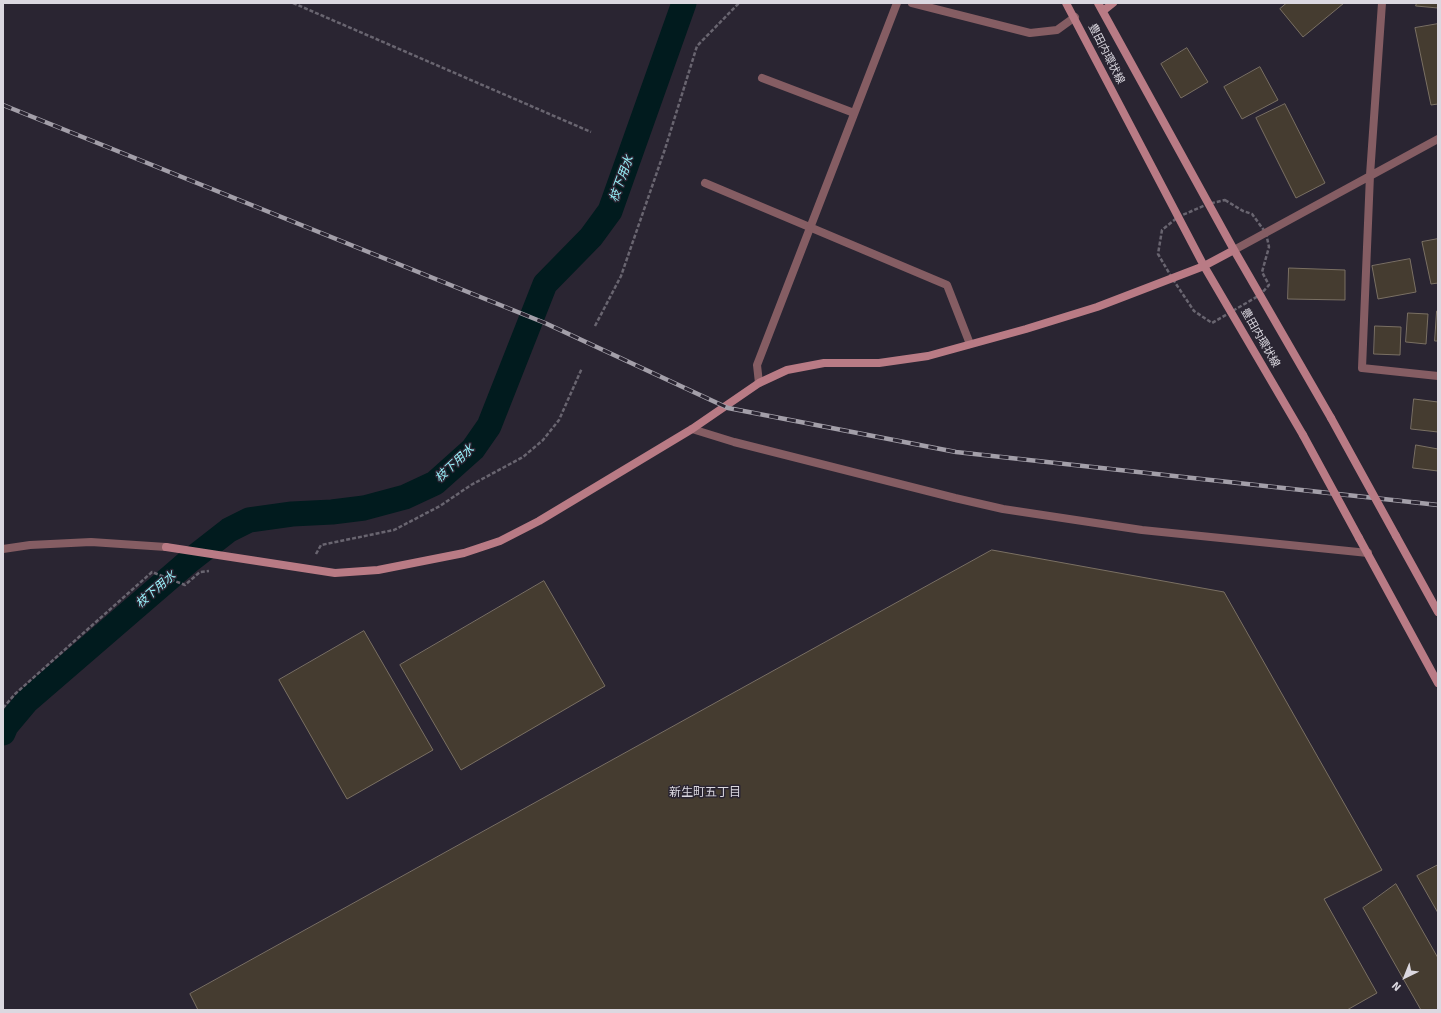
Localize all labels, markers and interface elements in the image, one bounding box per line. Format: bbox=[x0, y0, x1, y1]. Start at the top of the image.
street label: 豊田内環状線 bbox=[1085, 22, 1127, 86]
water label: 枝下用水 bbox=[607, 154, 637, 204]
street label: 豊田内環状線 bbox=[1238, 306, 1282, 370]
water label: 枝下用水 bbox=[433, 442, 477, 486]
water label: 枝下用水 bbox=[133, 569, 179, 611]
district label: 新生町五丁目 bbox=[669, 786, 741, 800]
north arrow bbox=[1385, 957, 1425, 997]
text: N bbox=[1389, 979, 1404, 994]

